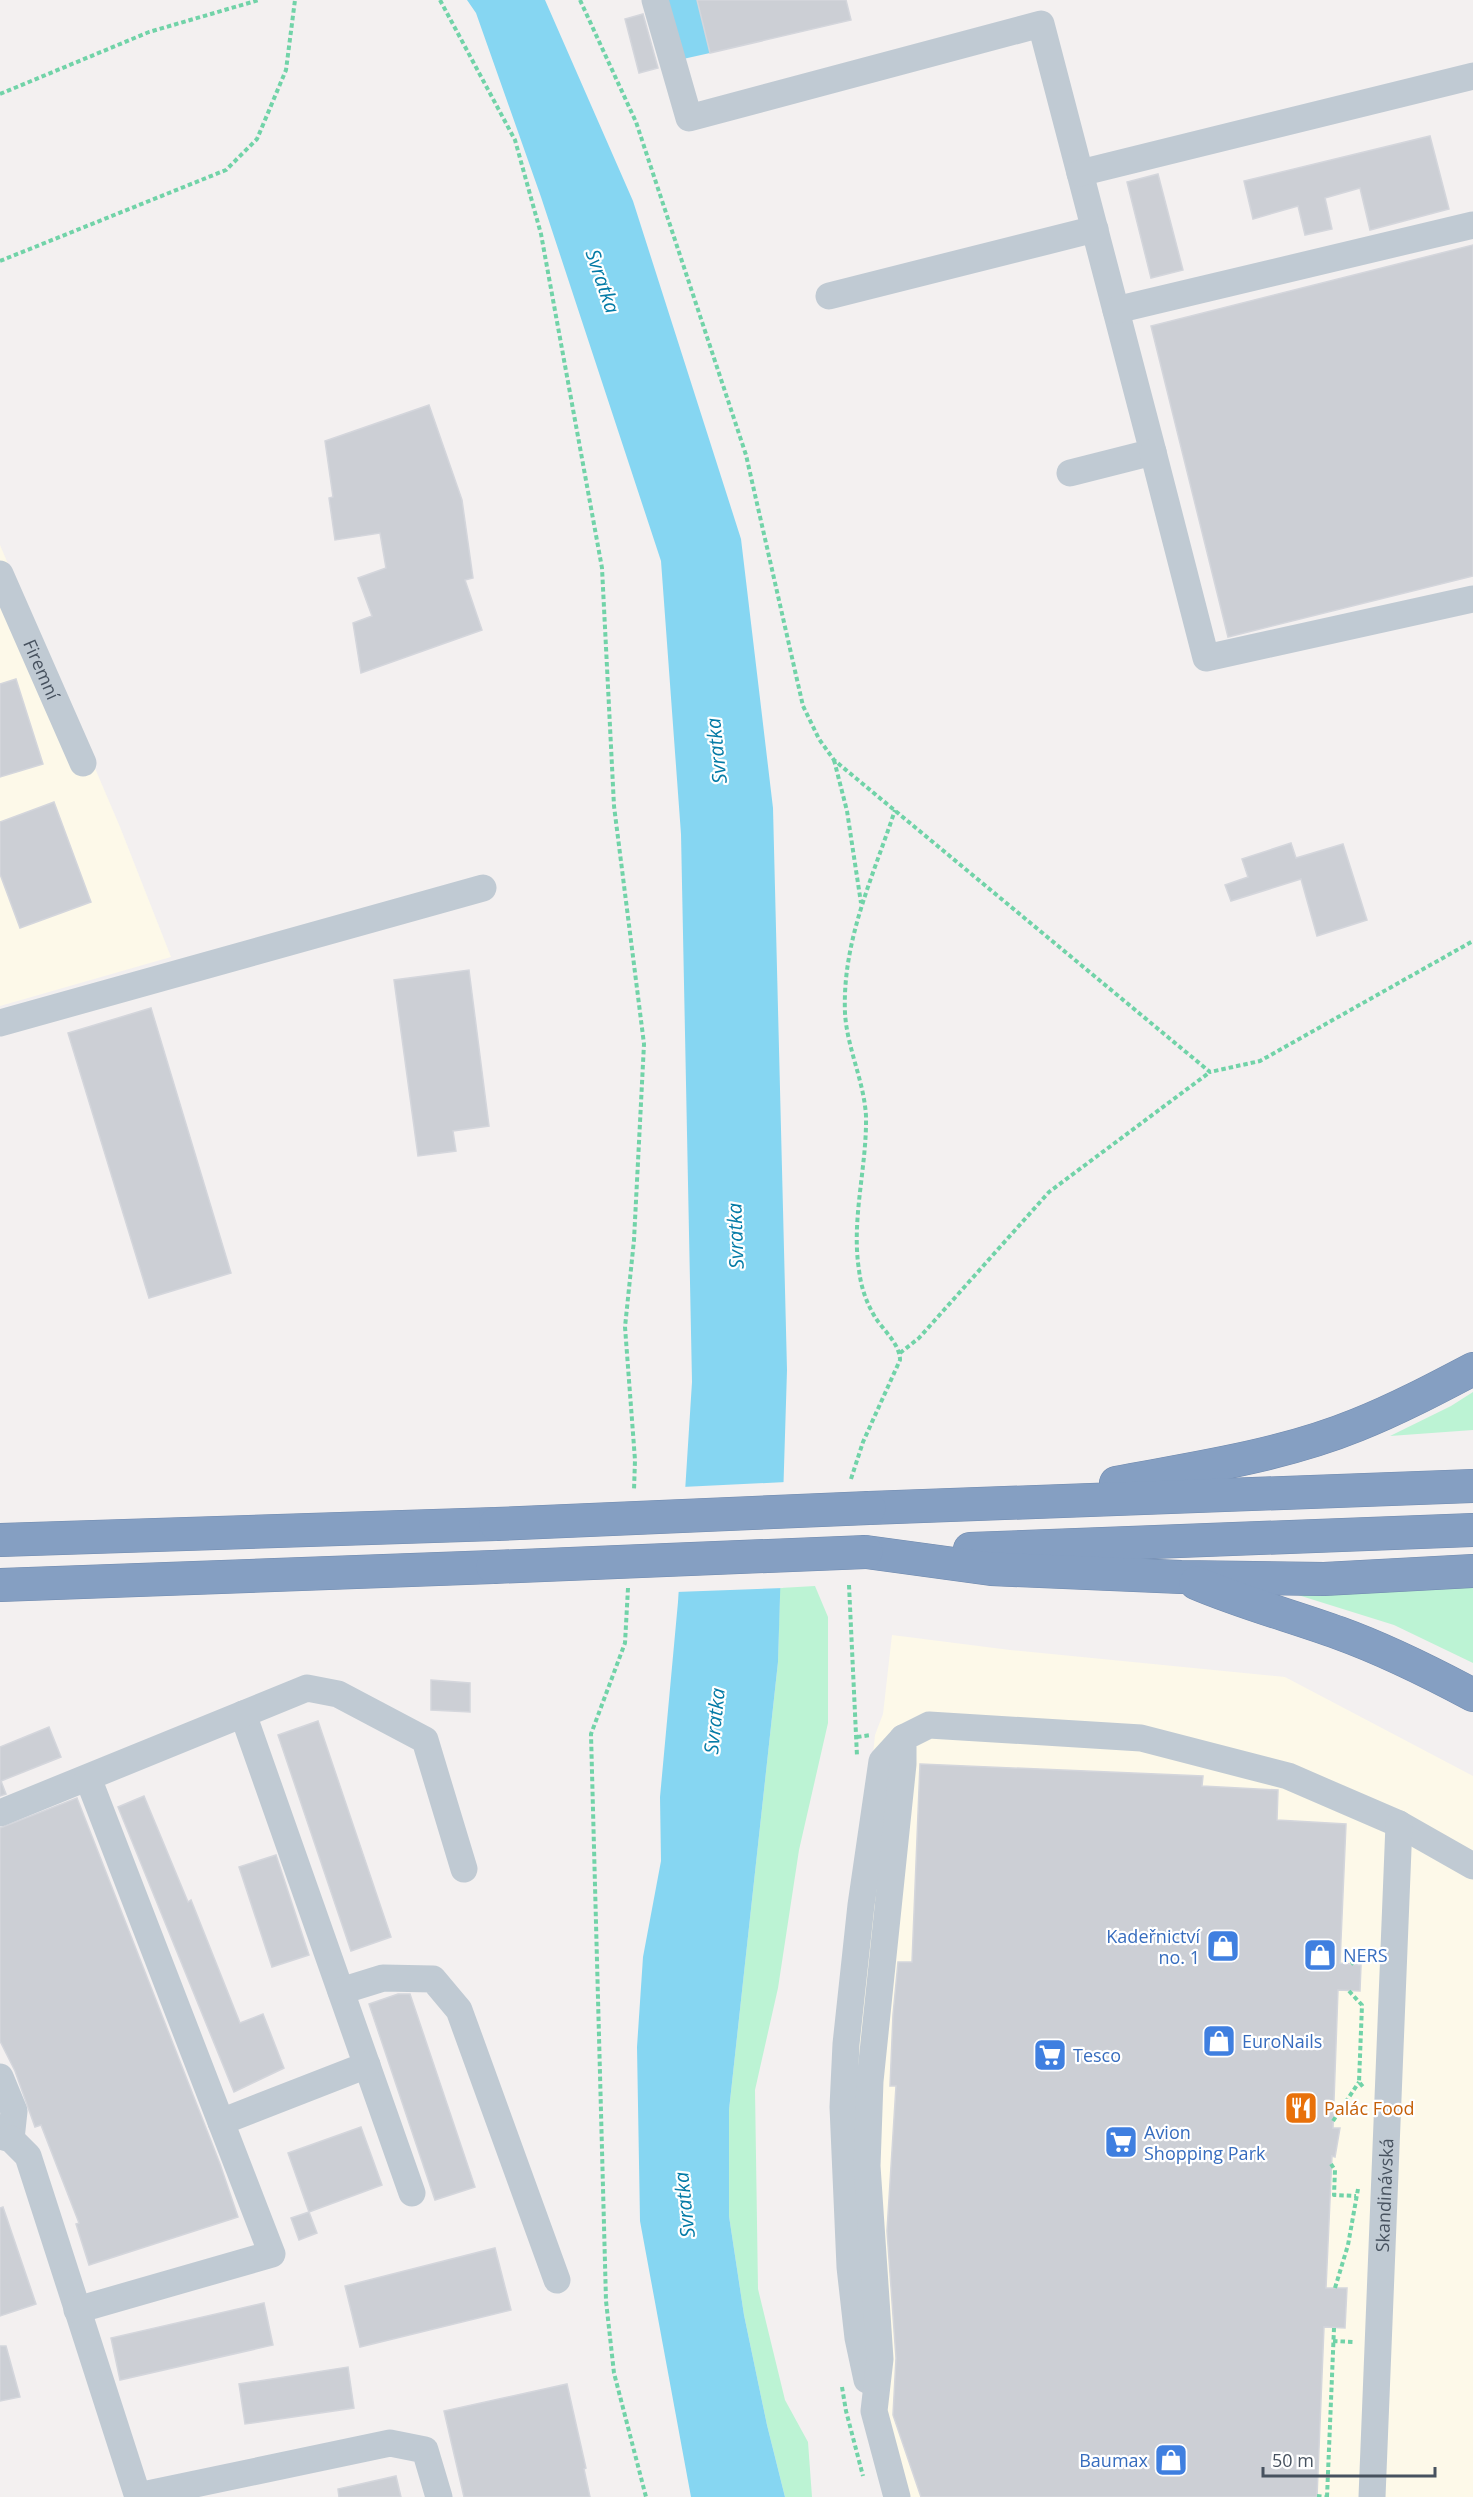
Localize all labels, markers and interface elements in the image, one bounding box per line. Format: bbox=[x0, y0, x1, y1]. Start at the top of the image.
water label: Svratka bbox=[579, 245, 627, 317]
street label: Firemní bbox=[18, 635, 66, 704]
water label: Svratka bbox=[699, 717, 733, 785]
water label: Svratka bbox=[720, 1202, 750, 1270]
water label: Svratka bbox=[697, 1687, 731, 1755]
place label: Kadeřnictví no. 1 bbox=[1106, 1924, 1200, 1969]
shop icon: Kadeřnictví no. 1 bbox=[1205, 1928, 1241, 1964]
shop icon: NERS bbox=[1302, 1937, 1338, 1973]
place label: NERS bbox=[1343, 1943, 1388, 1967]
shop icon: EuroNails bbox=[1201, 2023, 1237, 2059]
place label: EuroNails bbox=[1242, 2029, 1322, 2053]
supermarket icon: Tesco bbox=[1032, 2037, 1068, 2073]
place label: Tesco bbox=[1073, 2043, 1121, 2067]
restaurant icon: Palác Food bbox=[1283, 2090, 1319, 2126]
place label: Palác Food bbox=[1324, 2096, 1415, 2120]
place label: Avion Shopping Park bbox=[1144, 2120, 1266, 2165]
supermarket icon: Avion Shopping Park bbox=[1103, 2124, 1139, 2160]
street label: Skandinávská bbox=[1370, 2138, 1398, 2253]
water label: Svratka bbox=[667, 2171, 701, 2239]
scale bar bbox=[1263, 2440, 1436, 2478]
shop icon: Baumax bbox=[1153, 2442, 1189, 2478]
place label: Baumax bbox=[1079, 2448, 1149, 2472]
text: 50 m bbox=[1272, 2448, 1314, 2472]

